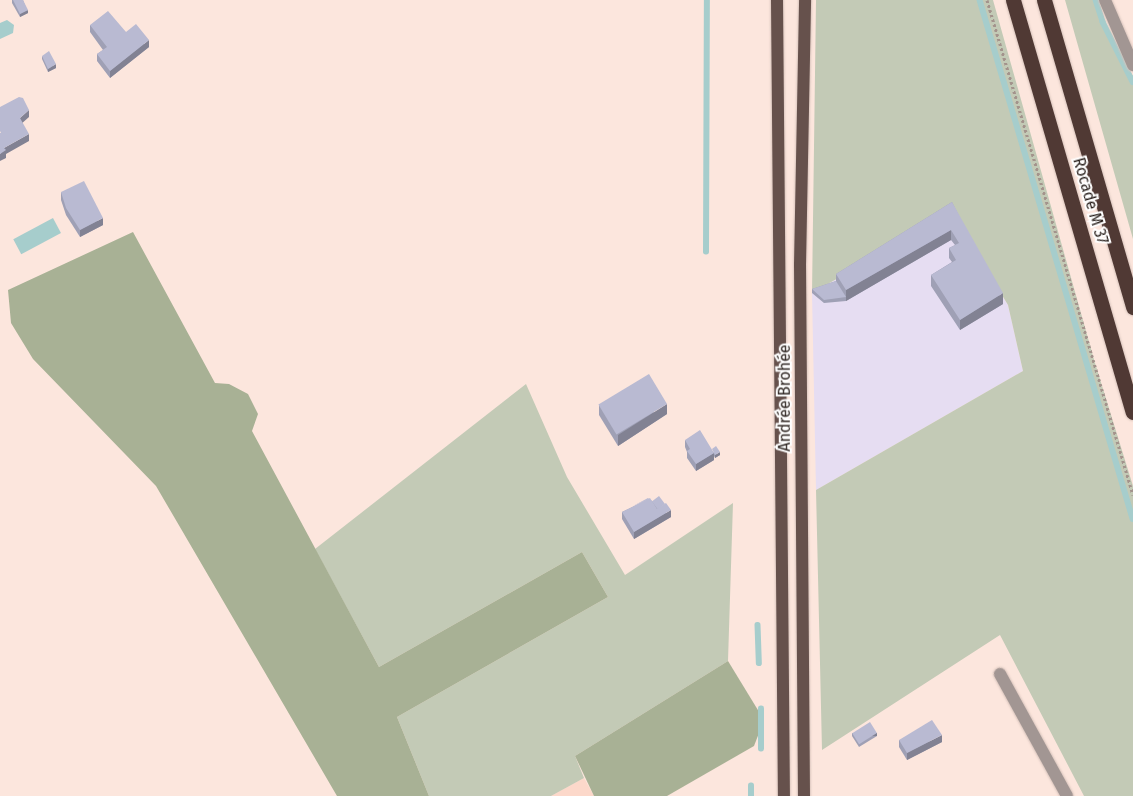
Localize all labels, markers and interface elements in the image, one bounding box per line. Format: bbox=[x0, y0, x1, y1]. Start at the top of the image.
street label: Rocade M 37 bbox=[1068, 155, 1112, 247]
street label: Andrée Brohée bbox=[775, 344, 795, 452]

